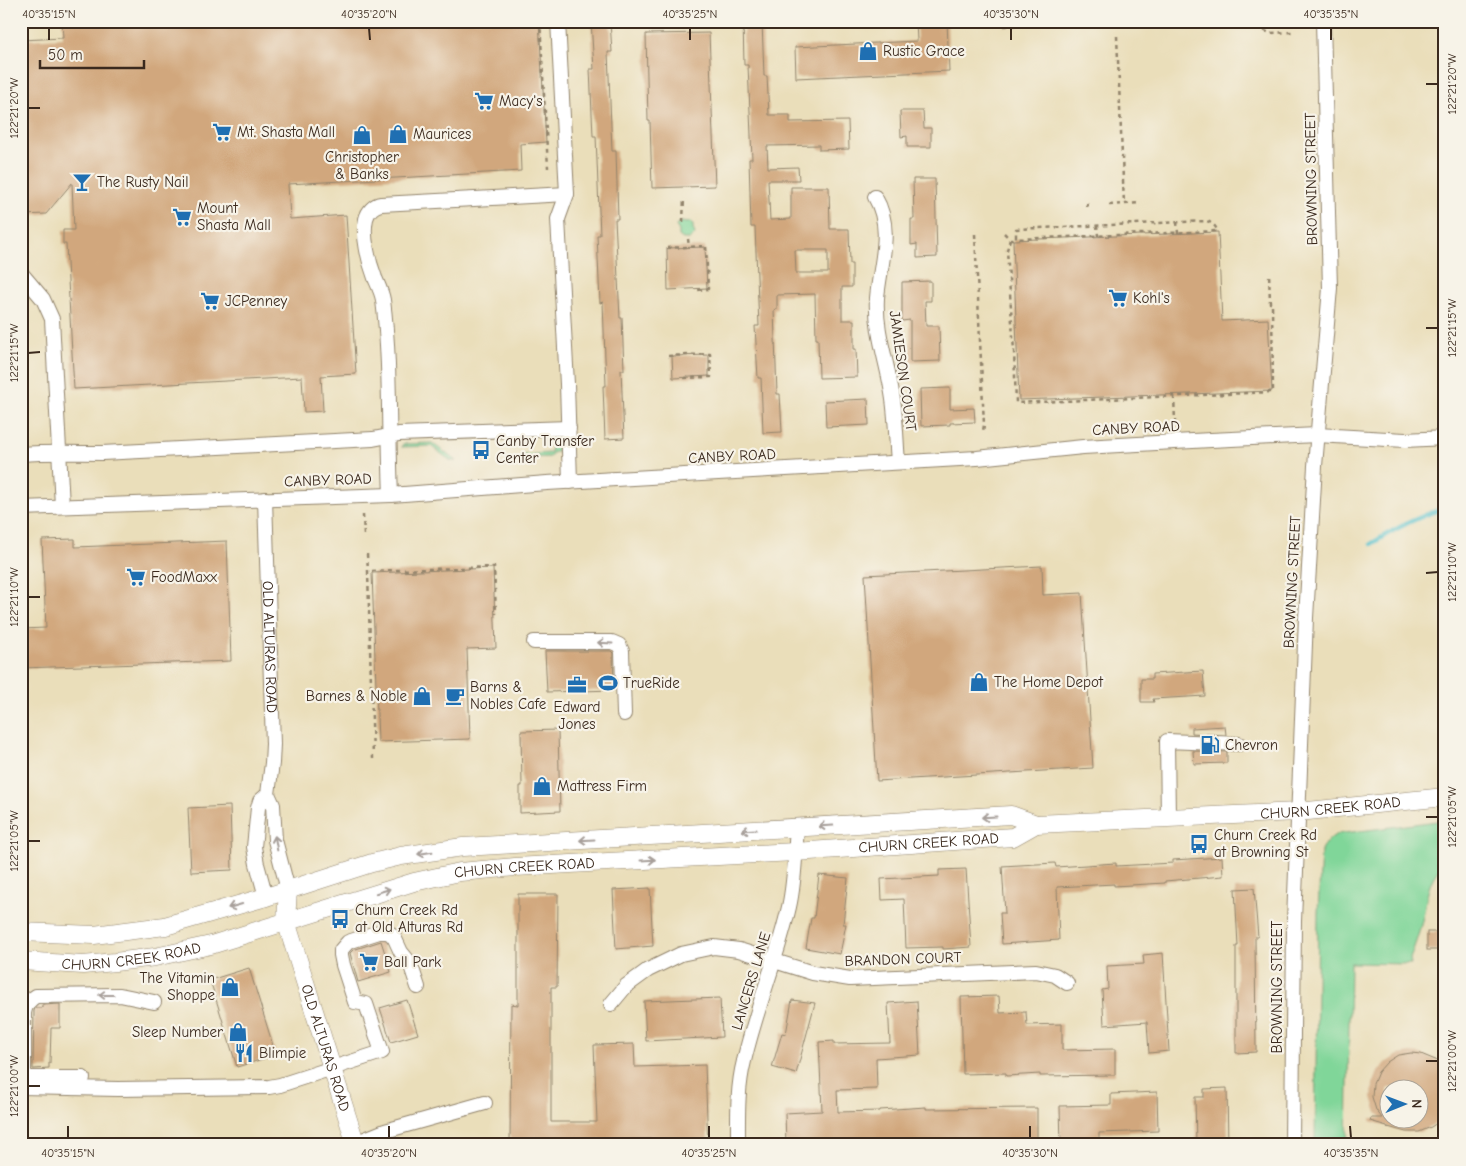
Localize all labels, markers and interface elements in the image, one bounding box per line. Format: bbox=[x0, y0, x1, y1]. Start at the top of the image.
text: 40°35'15"N bbox=[22, 7, 76, 21]
text: 40°35'20"N bbox=[341, 7, 397, 21]
text: 40°35'25"N bbox=[663, 7, 717, 21]
text: 40°35'30"N bbox=[983, 7, 1039, 21]
text: 40°35'35"N bbox=[1304, 7, 1358, 21]
scale bar bbox=[40, 38, 144, 70]
shop icon: Rustic Grace bbox=[857, 40, 879, 62]
place label: Rustic Grace bbox=[883, 42, 965, 60]
text: 50 m bbox=[48, 46, 83, 64]
text: 122°21'20"W bbox=[1445, 53, 1459, 114]
text: 122°21'20"W bbox=[7, 77, 21, 138]
supermarket icon: Macy's bbox=[473, 90, 495, 112]
place label: Macy's bbox=[499, 92, 542, 110]
street label: BROWNING STREET bbox=[1301, 112, 1321, 246]
supermarket icon: Mt. Shasta Mall bbox=[211, 121, 233, 143]
place label: Mt. Shasta Mall bbox=[237, 123, 335, 141]
shop icon: Maurices bbox=[387, 123, 409, 145]
shop icon: Christopher & Banks bbox=[351, 124, 373, 146]
place label: Maurices bbox=[413, 125, 471, 143]
place label: Christopher & Banks bbox=[325, 148, 399, 183]
bar icon: The Rusty Nail bbox=[71, 171, 93, 193]
place label: The Rusty Nail bbox=[97, 173, 189, 191]
place label: Mount Shasta Mall bbox=[197, 199, 271, 234]
supermarket icon: Mount Shasta Mall bbox=[171, 206, 193, 228]
supermarket icon: Kohl's bbox=[1107, 287, 1129, 309]
place label: Kohl's bbox=[1133, 289, 1170, 307]
supermarket icon: JCPenney bbox=[199, 290, 221, 312]
place label: JCPenney bbox=[225, 292, 287, 310]
text: 122°21'15"W bbox=[1445, 298, 1459, 357]
street label: JAMIESON COURT bbox=[886, 309, 920, 433]
text: 122°21'15"W bbox=[7, 323, 21, 382]
street label: CANBY ROAD bbox=[1092, 417, 1180, 439]
place label: Canby Transfer Center bbox=[496, 432, 594, 467]
bus stop icon: Canby Transfer Center bbox=[470, 439, 492, 461]
street label: CANBY ROAD bbox=[688, 445, 776, 467]
street label: CANBY ROAD bbox=[284, 469, 372, 491]
street label: BROWNING STREET bbox=[1280, 515, 1304, 649]
text: 122°21'10"W bbox=[1445, 542, 1459, 602]
supermarket icon: FoodMaxx bbox=[125, 566, 147, 588]
text: 122°21'10"W bbox=[7, 567, 21, 627]
place label: FoodMaxx bbox=[151, 568, 218, 586]
street label: OLD ALTURAS ROAD bbox=[259, 580, 281, 713]
one-way arrow bbox=[598, 638, 614, 647]
shop icon: The Home Depot bbox=[968, 671, 990, 693]
sports icon: TrueRide bbox=[597, 672, 619, 694]
place label: The Home Depot bbox=[994, 673, 1104, 691]
office icon: Edward Jones bbox=[566, 674, 588, 696]
place label: TrueRide bbox=[623, 674, 680, 692]
place label: Barns & Nobles Cafe bbox=[470, 678, 547, 713]
shop icon: Barnes & Noble bbox=[411, 685, 433, 707]
cafe icon: Barns & Nobles Cafe bbox=[444, 685, 466, 707]
place label: Barnes & Noble bbox=[306, 687, 407, 705]
place label: Edward Jones bbox=[554, 698, 600, 733]
fuel station icon: Chevron bbox=[1199, 734, 1221, 756]
place label: Chevron bbox=[1225, 736, 1278, 754]
shop icon: Mattress Firm bbox=[531, 775, 553, 797]
place label: Mattress Firm bbox=[557, 777, 647, 795]
text: 122°21'05"W bbox=[1445, 786, 1459, 848]
street label: CHURN CREEK ROAD bbox=[1260, 793, 1401, 823]
text: 122°21'05"W bbox=[7, 810, 21, 872]
one-way arrow bbox=[981, 812, 997, 821]
one-way arrow bbox=[819, 821, 835, 830]
one-way arrow bbox=[741, 826, 757, 835]
place label: Churn Creek Rd at Browning St bbox=[1214, 826, 1317, 861]
street label: CHURN CREEK ROAD bbox=[858, 829, 999, 857]
bus stop icon: Churn Creek Rd at Browning St bbox=[1188, 833, 1210, 855]
one-way arrow bbox=[271, 835, 280, 851]
one-way arrow bbox=[579, 835, 595, 844]
one-way arrow bbox=[417, 848, 433, 858]
street label: CHURN CREEK ROAD bbox=[452, 854, 595, 882]
one-way arrow bbox=[640, 855, 656, 864]
one-way arrow bbox=[375, 886, 391, 896]
place label: Churn Creek Rd at Old Alturas Rd bbox=[355, 901, 463, 936]
one-way arrow bbox=[227, 902, 243, 912]
bus stop icon: Churn Creek Rd at Old Alturas Rd bbox=[329, 908, 351, 930]
street label: BROWNING STREET bbox=[1268, 920, 1286, 1053]
street label: LANCERS LANE bbox=[728, 930, 774, 1032]
street label: CHURN CREEK ROAD bbox=[61, 938, 203, 974]
street label: BRANDON COURT bbox=[844, 948, 962, 970]
supermarket icon: Ball Park bbox=[358, 951, 380, 973]
place label: Ball Park bbox=[384, 953, 442, 971]
place label: The Vitamin Shoppe bbox=[139, 969, 215, 1004]
shop icon: The Vitamin Shoppe bbox=[219, 976, 241, 998]
street label: OLD ALTURAS ROAD bbox=[297, 982, 354, 1114]
one-way arrow bbox=[98, 990, 114, 1000]
shop icon: Sleep Number bbox=[227, 1021, 249, 1043]
place label: Sleep Number bbox=[132, 1023, 223, 1041]
text: 122°21'00"W bbox=[1445, 1029, 1459, 1092]
restaurant icon: Blimpie bbox=[233, 1042, 255, 1064]
place label: Blimpie bbox=[259, 1044, 307, 1062]
text: 122°21'00"W bbox=[7, 1054, 21, 1117]
north arrow bbox=[1378, 1078, 1428, 1128]
text: N bbox=[1408, 1099, 1425, 1108]
text: 40°35'15"N bbox=[41, 1146, 95, 1160]
text: 40°35'20"N bbox=[361, 1146, 417, 1160]
text: 40°35'25"N bbox=[682, 1146, 736, 1160]
text: 40°35'30"N bbox=[1002, 1146, 1058, 1160]
text: 40°35'35"N bbox=[1324, 1146, 1378, 1160]

